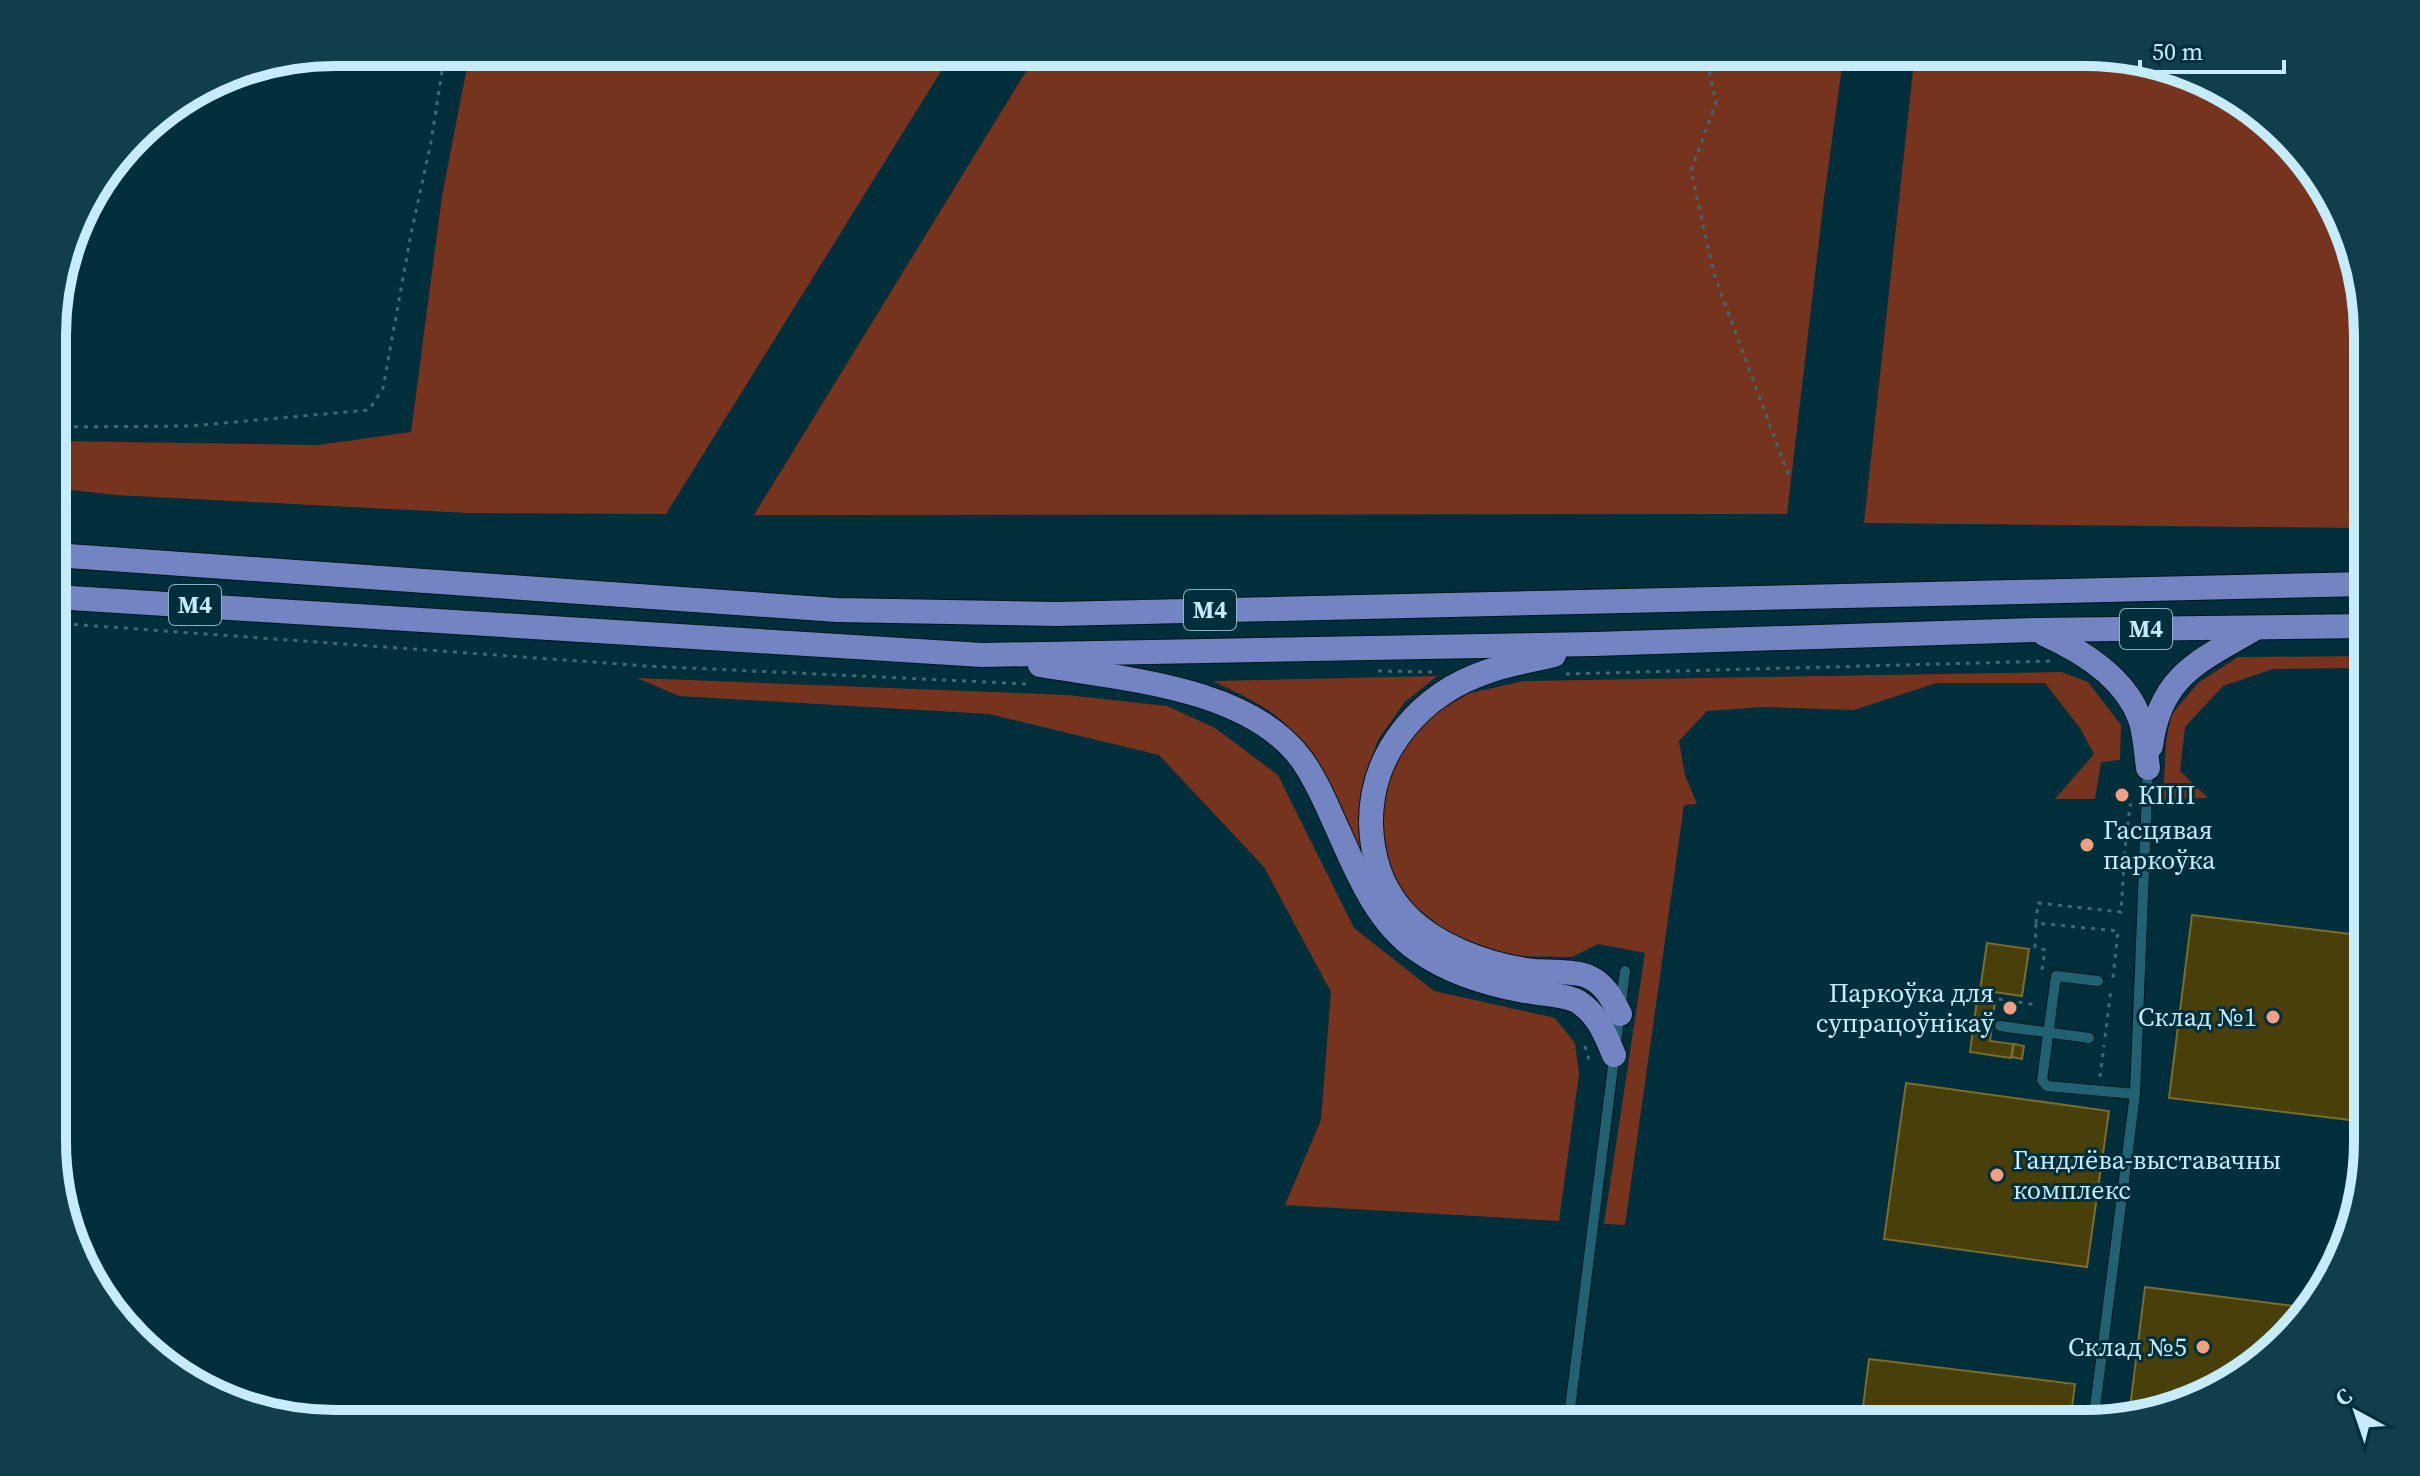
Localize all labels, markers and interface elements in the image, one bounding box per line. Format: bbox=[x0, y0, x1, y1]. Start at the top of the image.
scale bar bbox=[2140, 24, 2284, 74]
text: 50 m bbox=[2152, 35, 2203, 68]
road number: М4 bbox=[169, 585, 221, 625]
road number: М4 bbox=[1184, 590, 1236, 630]
road number: М4 bbox=[2120, 609, 2172, 649]
place label: КПП bbox=[2138, 777, 2195, 813]
marker: КПП bbox=[2113, 786, 2131, 804]
place label: Гасцявая паркоўка bbox=[2103, 812, 2216, 878]
marker: Гасцявая паркоўка bbox=[2078, 836, 2096, 854]
place label: Паркоўка для супрацоўнікаў bbox=[1816, 975, 1995, 1041]
marker: Паркоўка для супрацоўнікаў bbox=[2001, 999, 2019, 1017]
place label: Склад №1 bbox=[2138, 999, 2257, 1035]
marker: Склад №1 bbox=[2264, 1008, 2282, 1026]
place label: Гандлёва-выставачны комплекс bbox=[2013, 1142, 2281, 1208]
marker: Гандлёва-выставачны комплекс bbox=[1988, 1166, 2006, 1184]
place label: Склад №5 bbox=[2068, 1329, 2187, 1365]
marker: Склад №5 bbox=[2194, 1338, 2212, 1356]
north arrow bbox=[2316, 1372, 2396, 1452]
text: С bbox=[2328, 1381, 2358, 1413]

